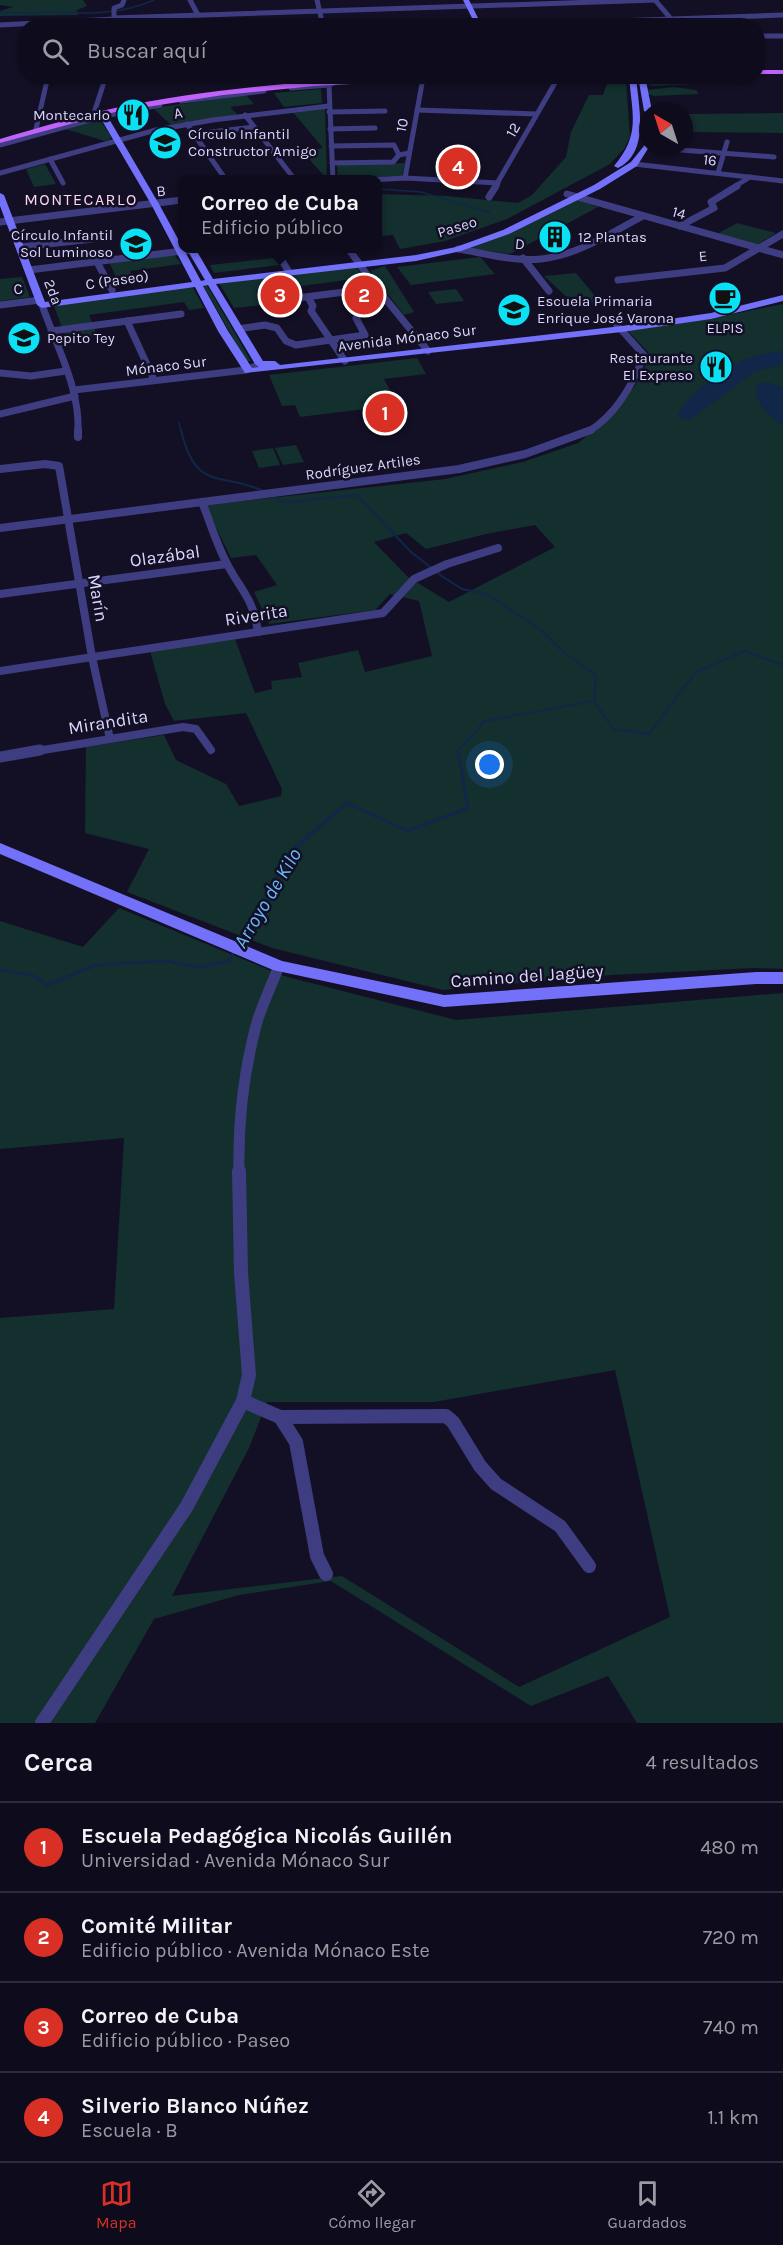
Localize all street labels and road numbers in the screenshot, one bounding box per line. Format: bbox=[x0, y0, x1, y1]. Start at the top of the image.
street label: A bbox=[172, 103, 184, 123]
street label: 10 bbox=[392, 116, 412, 134]
street label: 12 bbox=[502, 120, 524, 140]
street label: 16 bbox=[702, 150, 718, 170]
street label: B bbox=[155, 181, 167, 201]
street label: 14 bbox=[670, 203, 688, 224]
street label: Paseo bbox=[435, 212, 479, 242]
street label: D bbox=[514, 235, 526, 253]
street label: E bbox=[698, 247, 708, 265]
street label: C (Paseo) bbox=[84, 267, 150, 293]
street label: 2da bbox=[40, 277, 66, 307]
street label: C bbox=[12, 279, 24, 299]
street label: Avenida Mónaco Sur bbox=[337, 321, 478, 355]
street label: Mónaco Sur bbox=[125, 352, 208, 380]
street label: Rodríguez Artiles bbox=[304, 450, 422, 484]
street label: Olazábal bbox=[128, 540, 202, 572]
street label: Marín bbox=[83, 573, 113, 623]
street label: Riverita bbox=[223, 599, 289, 631]
street label: Mirandita bbox=[66, 705, 150, 739]
street label: Camino del Jagüey bbox=[450, 960, 605, 992]

